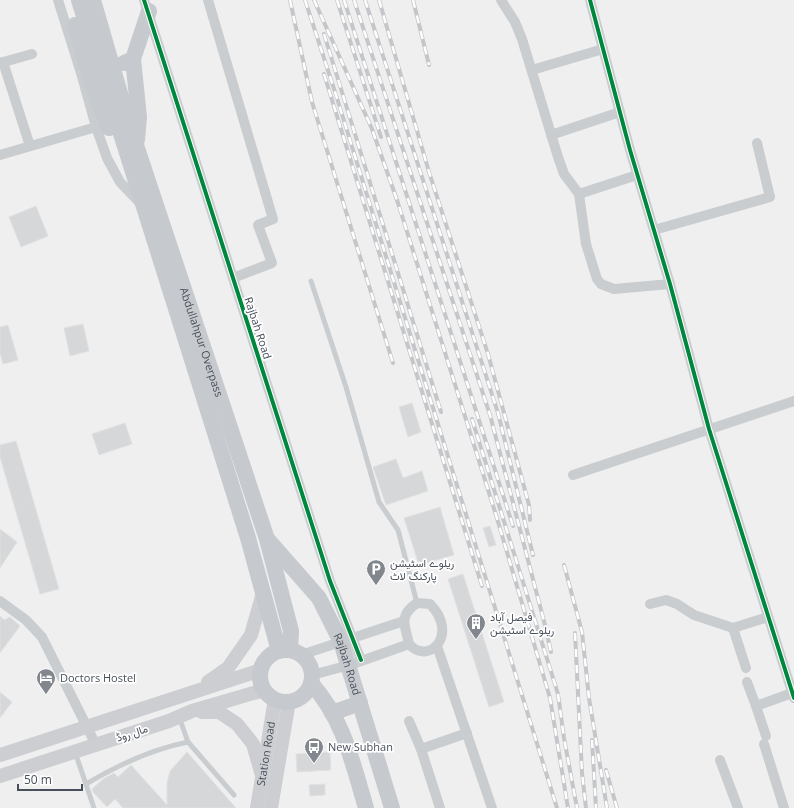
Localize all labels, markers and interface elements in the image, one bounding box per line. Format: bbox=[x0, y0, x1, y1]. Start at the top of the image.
street label: Abdullahpur Overpass bbox=[177, 285, 227, 399]
street label: Rajbah Road bbox=[241, 295, 276, 361]
place label: ریلوے اسٹیشن پارکنگ لاٹ bbox=[390, 555, 455, 584]
parking icon: ریلوے اسٹیشن پارکنگ لاٹ bbox=[365, 558, 387, 586]
place label: فیصل آباد ریلوے اسٹیشن bbox=[490, 609, 555, 637]
building icon: فیصل آباد ریلوے اسٹیشن bbox=[465, 612, 487, 640]
street label: Rajbah Road bbox=[331, 630, 365, 697]
hotel icon: Doctors Hostel bbox=[35, 667, 57, 695]
place label: Doctors Hostel bbox=[60, 670, 136, 685]
street label: مال روڈ bbox=[114, 720, 150, 745]
street label: Station Road bbox=[253, 720, 278, 787]
bus stop icon: New Subhan bbox=[303, 736, 325, 764]
place label: New Subhan bbox=[328, 739, 393, 754]
scale bar bbox=[18, 766, 82, 792]
text: 50 m bbox=[24, 771, 52, 788]

